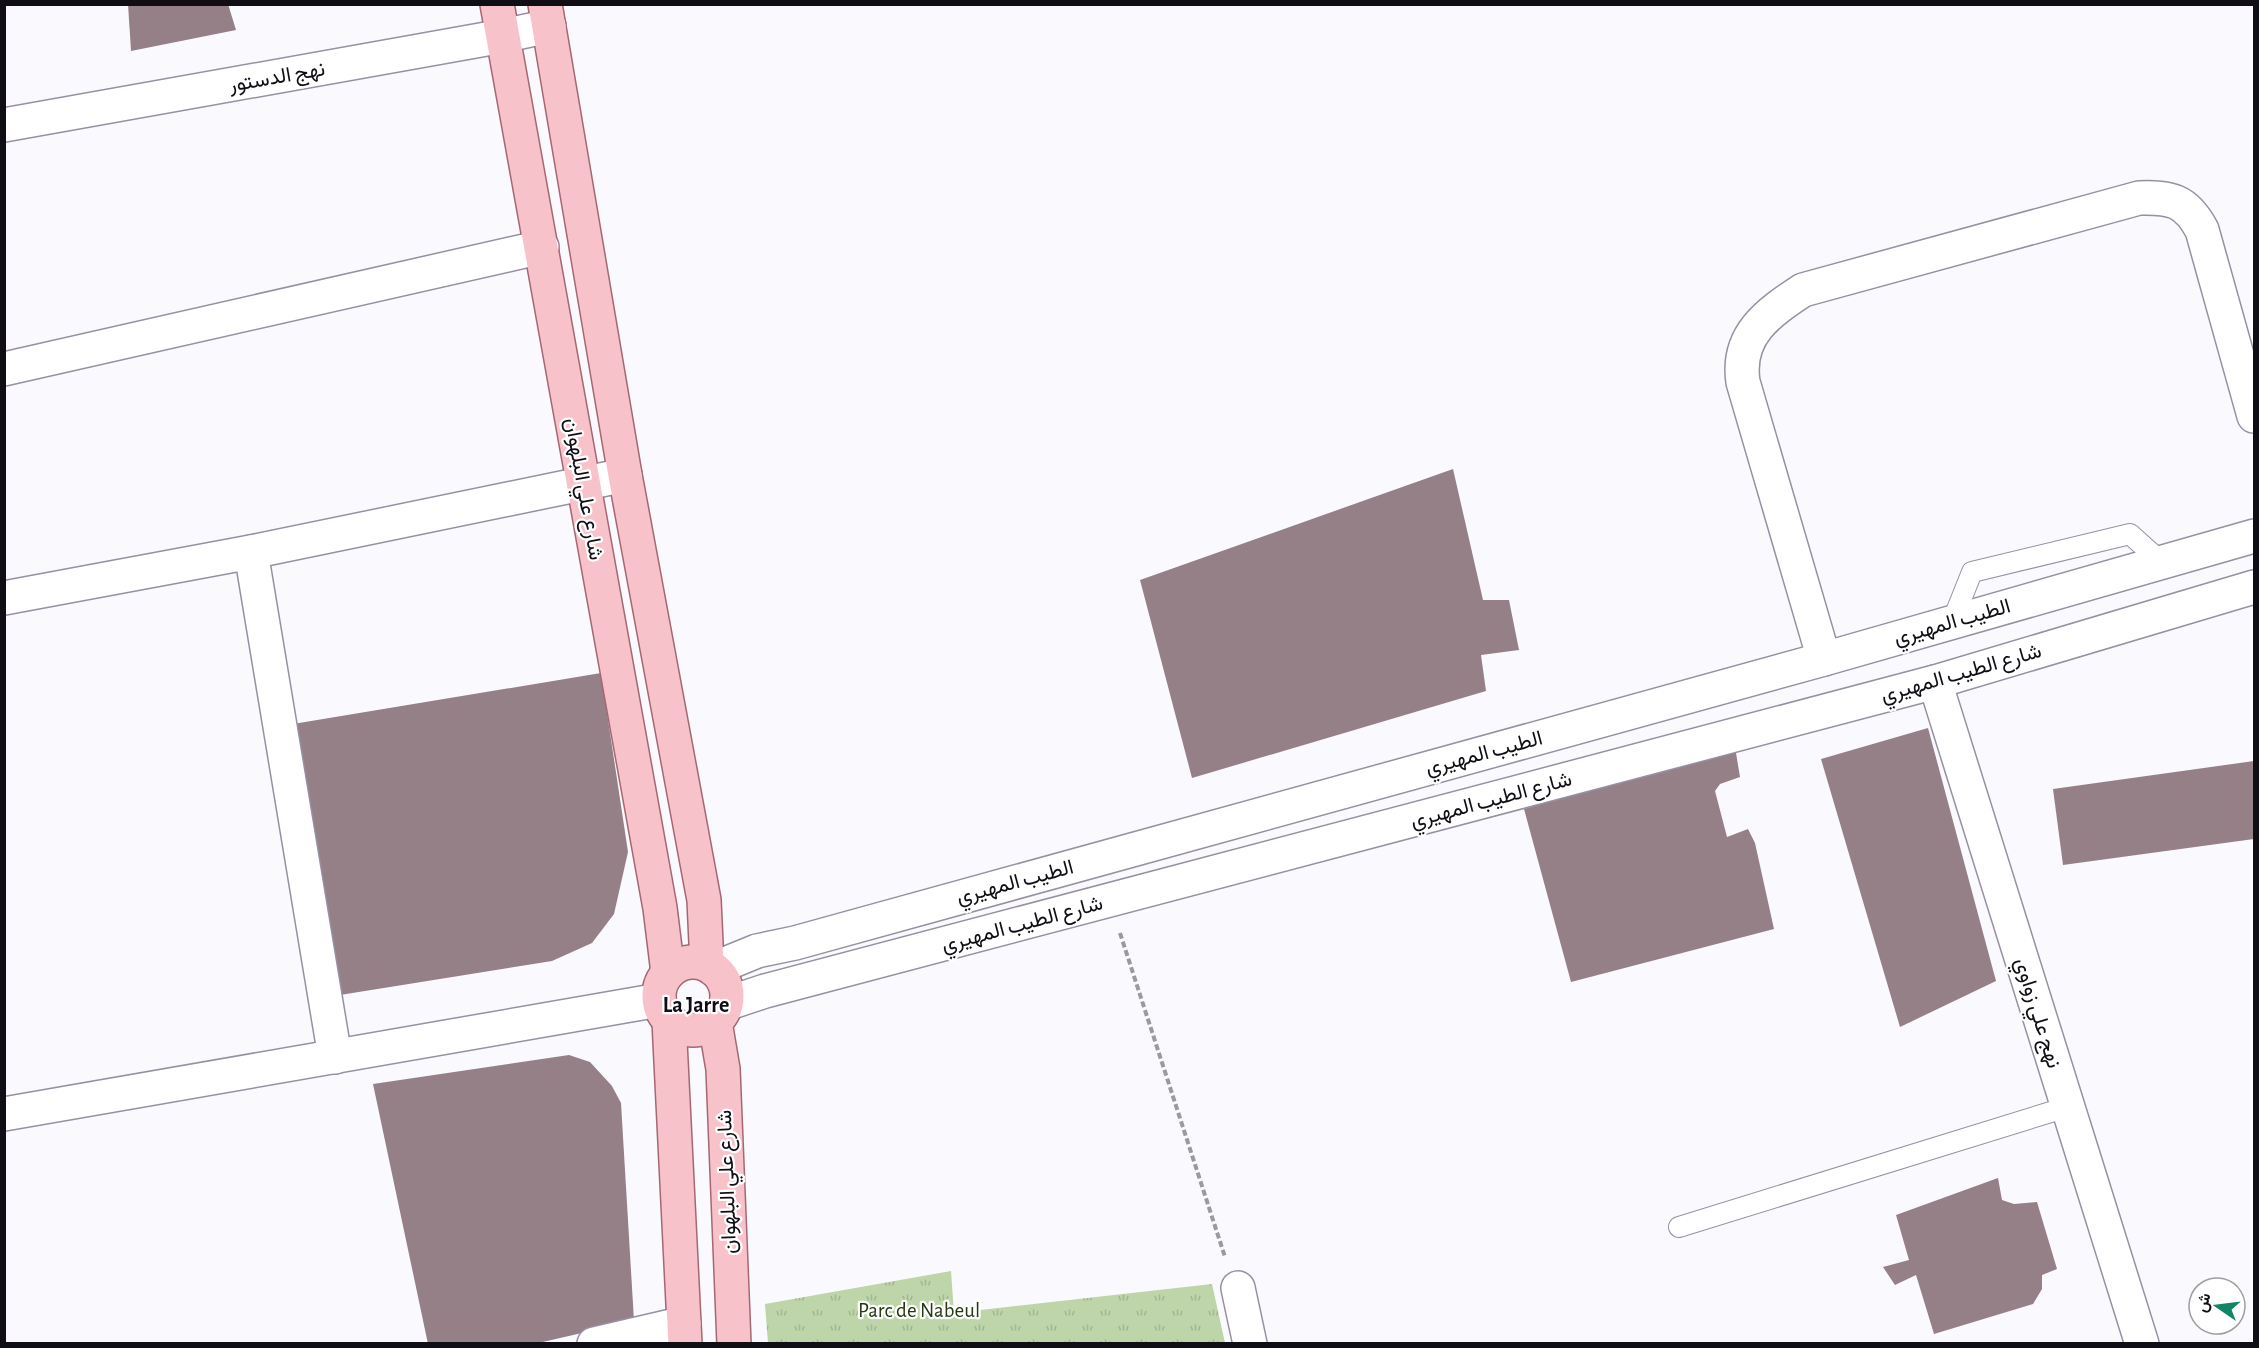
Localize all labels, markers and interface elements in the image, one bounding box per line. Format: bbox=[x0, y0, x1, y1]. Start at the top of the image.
street label: نهج الدستور bbox=[226, 58, 327, 99]
street label: شارع علي البلهوان bbox=[555, 416, 607, 563]
street label: الطيب المهيري bbox=[1891, 595, 2014, 654]
street label: شارع الطيب المهيري bbox=[1878, 640, 2045, 712]
street label: الطيب المهيري bbox=[1423, 727, 1546, 785]
street label: شارع الطيب المهيري bbox=[1408, 768, 1575, 837]
street label: الطيب المهيري bbox=[954, 856, 1077, 914]
street label: شارع الطيب المهيري bbox=[939, 892, 1106, 961]
street label: نهج علي زواوي bbox=[2006, 955, 2065, 1072]
district label: La Jarre bbox=[663, 994, 729, 1016]
street label: شارع علي البلهوان bbox=[714, 1109, 746, 1254]
north arrow bbox=[2187, 1276, 2247, 1336]
text: ش bbox=[2193, 1291, 2214, 1314]
park label: Parc de Nabeul bbox=[858, 1300, 980, 1321]

